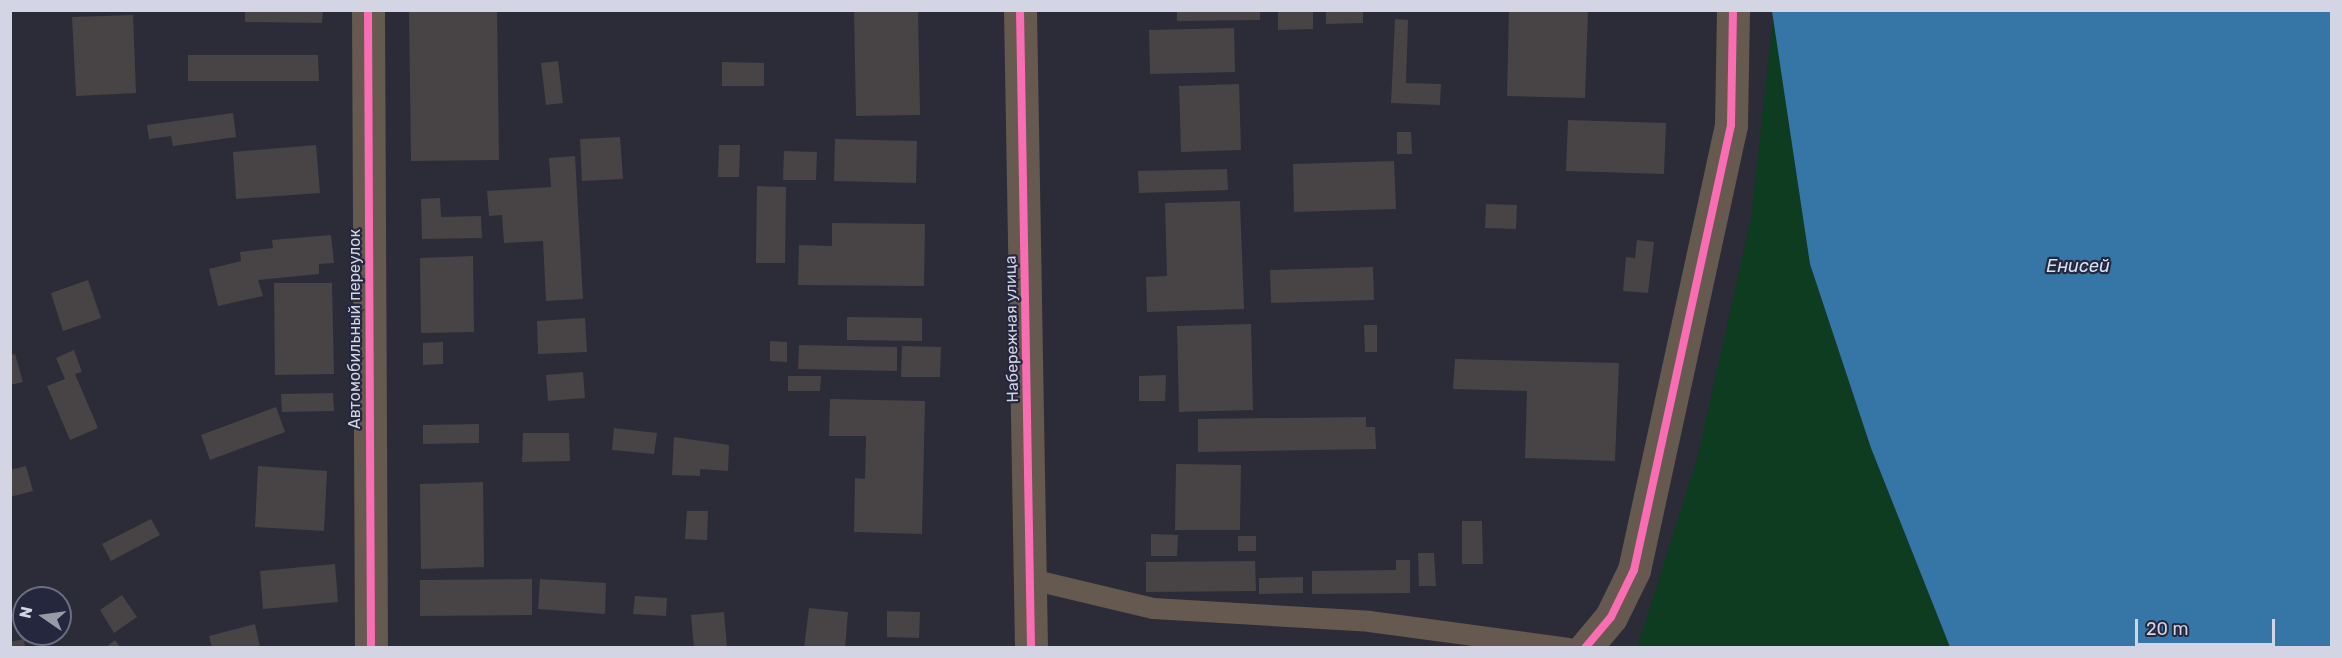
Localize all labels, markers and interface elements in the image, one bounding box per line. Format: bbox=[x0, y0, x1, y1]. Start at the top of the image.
street label: Автомобильный переулок bbox=[345, 229, 365, 429]
street label: Набережная улица bbox=[1001, 255, 1023, 403]
water label: Енисей bbox=[2046, 255, 2110, 277]
north arrow bbox=[12, 586, 72, 646]
text: N bbox=[15, 605, 36, 620]
scale bar bbox=[2138, 607, 2278, 645]
text: 20 m bbox=[2146, 618, 2188, 640]

